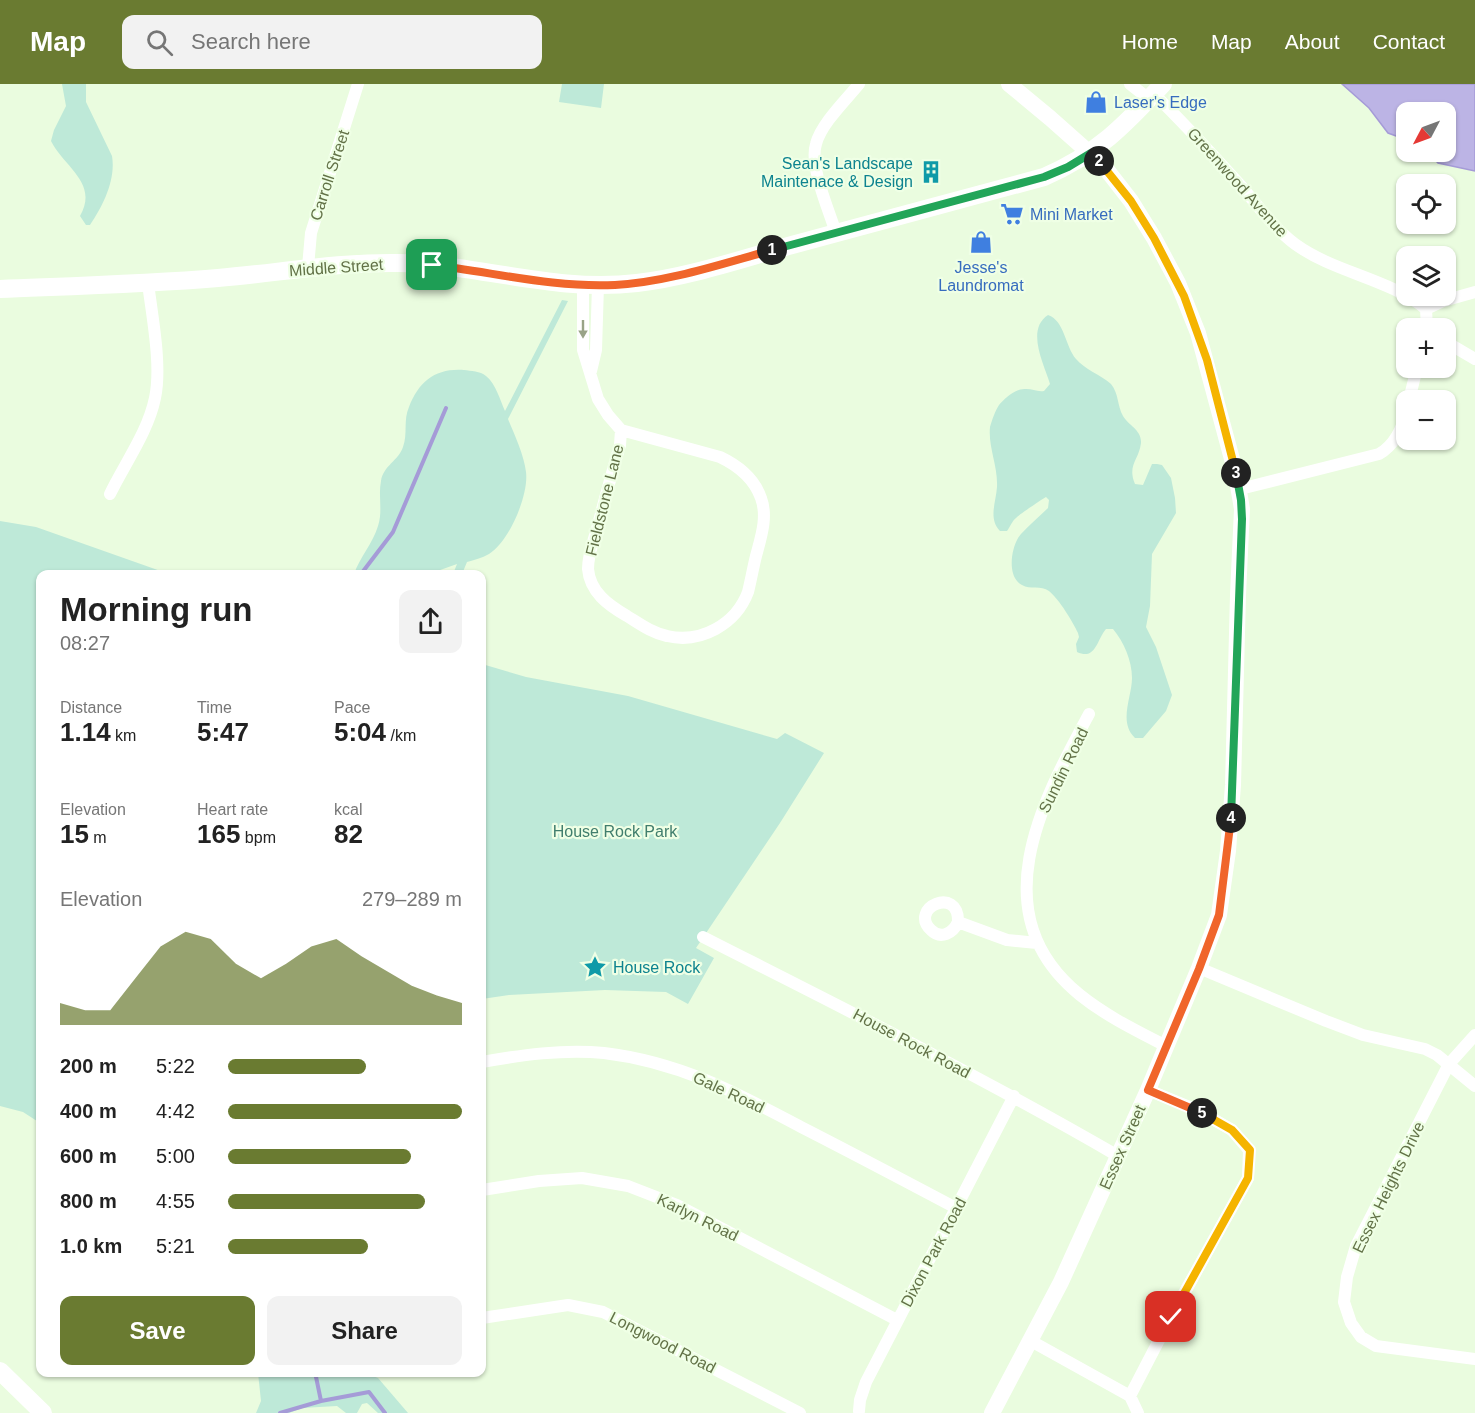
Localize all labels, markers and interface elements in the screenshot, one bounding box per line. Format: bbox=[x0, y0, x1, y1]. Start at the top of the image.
search box bbox=[122, 15, 542, 69]
text: Map bbox=[30, 26, 86, 57]
icon: search bbox=[143, 26, 176, 59]
text: Search here bbox=[191, 29, 311, 54]
text: Home bbox=[1122, 30, 1178, 53]
text: Map bbox=[1211, 30, 1252, 53]
text: About bbox=[1285, 30, 1340, 53]
text: Contact bbox=[1373, 30, 1445, 53]
shop icon: Laser's Edge bbox=[1083, 89, 1109, 115]
place label: Laser's Edge bbox=[1114, 94, 1207, 111]
north arrow bbox=[1396, 102, 1456, 162]
map controls bbox=[1396, 102, 1456, 450]
street label: Greenwood Avenue bbox=[1184, 125, 1291, 240]
street label: Carroll Street bbox=[307, 127, 352, 223]
pin: 2 bbox=[1084, 146, 1114, 176]
text: 2 bbox=[1095, 152, 1103, 169]
place label: Sean's Landscape Maintenace & Design bbox=[761, 155, 913, 190]
building icon: Sean's Landscape Maintenace & Design bbox=[918, 159, 944, 185]
button: locate bbox=[1396, 174, 1456, 234]
supermarket icon: Mini Market bbox=[999, 201, 1025, 227]
place label: Mini Market bbox=[1030, 206, 1113, 223]
shop icon: Jesse's Laundromat bbox=[968, 229, 994, 255]
pin: 1 bbox=[757, 235, 787, 265]
pin bbox=[406, 239, 457, 290]
text: 1 bbox=[768, 241, 776, 258]
button: layers bbox=[1396, 246, 1456, 306]
icon: arrive bbox=[415, 248, 448, 281]
street label: Middle Street bbox=[288, 256, 384, 279]
place label: Jesse's Laundromat bbox=[938, 259, 1024, 294]
button: + bbox=[1396, 318, 1456, 378]
one-way arrow bbox=[578, 319, 588, 338]
button: − bbox=[1396, 390, 1456, 450]
street label: Fieldstone Lane bbox=[582, 443, 627, 557]
pin: 3 bbox=[1221, 458, 1251, 488]
text: 3 bbox=[1232, 464, 1240, 481]
button: share bbox=[399, 590, 462, 653]
text: Morning run bbox=[60, 591, 252, 628]
text: 08:27 bbox=[60, 632, 110, 654]
text: Distance bbox=[60, 699, 122, 716]
text: Time bbox=[197, 699, 232, 716]
text: Pace bbox=[334, 699, 370, 716]
text: 1.14 bbox=[60, 717, 111, 747]
text: 5:47 bbox=[197, 717, 249, 747]
text: 5:04 bbox=[334, 717, 386, 747]
street label: Sundin Road bbox=[1036, 725, 1091, 816]
text: km bbox=[111, 727, 136, 744]
text: /km bbox=[386, 727, 416, 744]
text: Elevation bbox=[60, 801, 126, 818]
text: Heart rate bbox=[197, 801, 268, 818]
text: kcal bbox=[334, 801, 362, 818]
pin: 4 bbox=[1216, 803, 1246, 833]
text: 4 bbox=[1227, 809, 1235, 826]
text: 15 bbox=[60, 819, 89, 849]
text: 165 bbox=[197, 819, 240, 849]
text: 82 bbox=[334, 819, 363, 849]
park label: House Rock Park bbox=[553, 823, 678, 840]
text: m bbox=[89, 829, 107, 846]
text: bpm bbox=[240, 829, 276, 846]
text: Elevation bbox=[60, 888, 142, 910]
text: 279–289 m bbox=[362, 888, 462, 910]
place icon: House Rock bbox=[582, 954, 608, 980]
place label: House Rock bbox=[613, 959, 701, 976]
street label: House Rock Road bbox=[850, 1005, 973, 1081]
text: 200 m bbox=[60, 1055, 117, 1077]
text: 5:22 bbox=[156, 1055, 195, 1077]
street label: Gale Road bbox=[691, 1069, 767, 1116]
pin: 5 bbox=[1187, 1098, 1217, 1128]
text: 400 m bbox=[60, 1100, 117, 1122]
text: 4:42 bbox=[156, 1100, 195, 1122]
street label: Essex Street bbox=[1096, 1102, 1149, 1192]
text: 5 bbox=[1198, 1104, 1206, 1121]
street label: Essex Heights Drive bbox=[1349, 1119, 1428, 1256]
text: 600 m bbox=[60, 1145, 117, 1167]
text: 5:00 bbox=[156, 1145, 195, 1167]
text: 800 m bbox=[60, 1190, 117, 1212]
text: 4:55 bbox=[156, 1190, 195, 1212]
street label: Karlyn Road bbox=[654, 1191, 741, 1244]
street label: Dixon Park Road bbox=[898, 1195, 969, 1310]
text: 1.0 km bbox=[60, 1235, 122, 1257]
text: 5:21 bbox=[156, 1235, 195, 1257]
pin bbox=[1145, 1291, 1196, 1342]
button: Save bbox=[60, 1296, 255, 1365]
button: Share bbox=[267, 1296, 462, 1365]
icon: check bbox=[1154, 1300, 1187, 1333]
street label: Longwood Road bbox=[607, 1308, 719, 1376]

